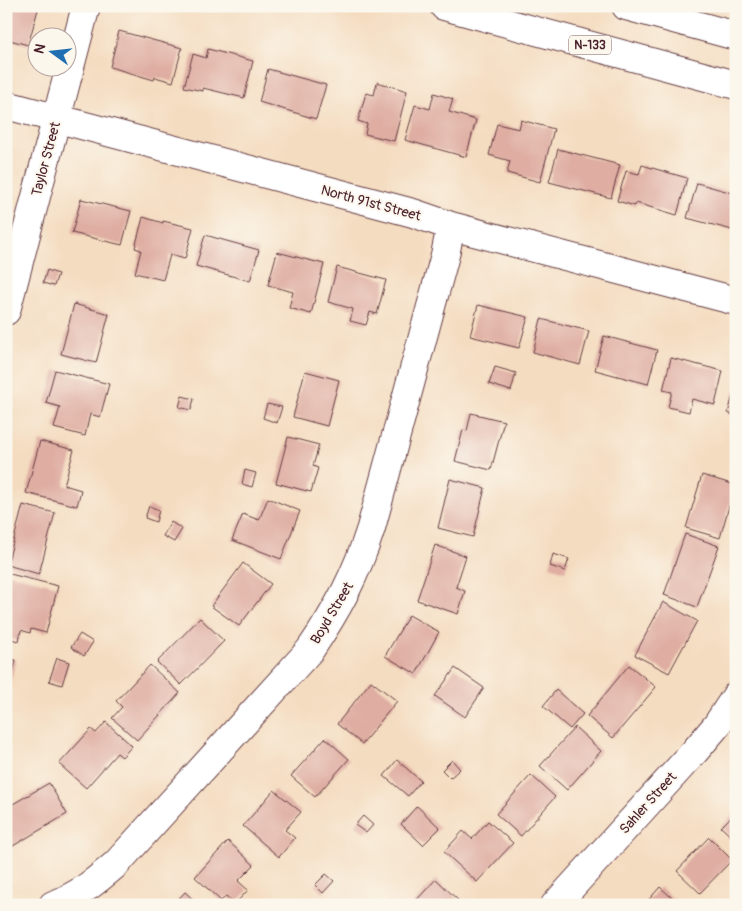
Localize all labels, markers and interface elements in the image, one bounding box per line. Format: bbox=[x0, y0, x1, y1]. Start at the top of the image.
north arrow bbox=[28, 28, 78, 78]
road number: N-133 bbox=[569, 36, 611, 54]
text: N bbox=[30, 42, 49, 56]
street label: Taylor Street bbox=[28, 120, 64, 198]
street label: North 91st Street bbox=[319, 181, 423, 225]
street label: Boyd Street bbox=[307, 579, 357, 647]
street label: Sahler Street bbox=[616, 768, 680, 837]

